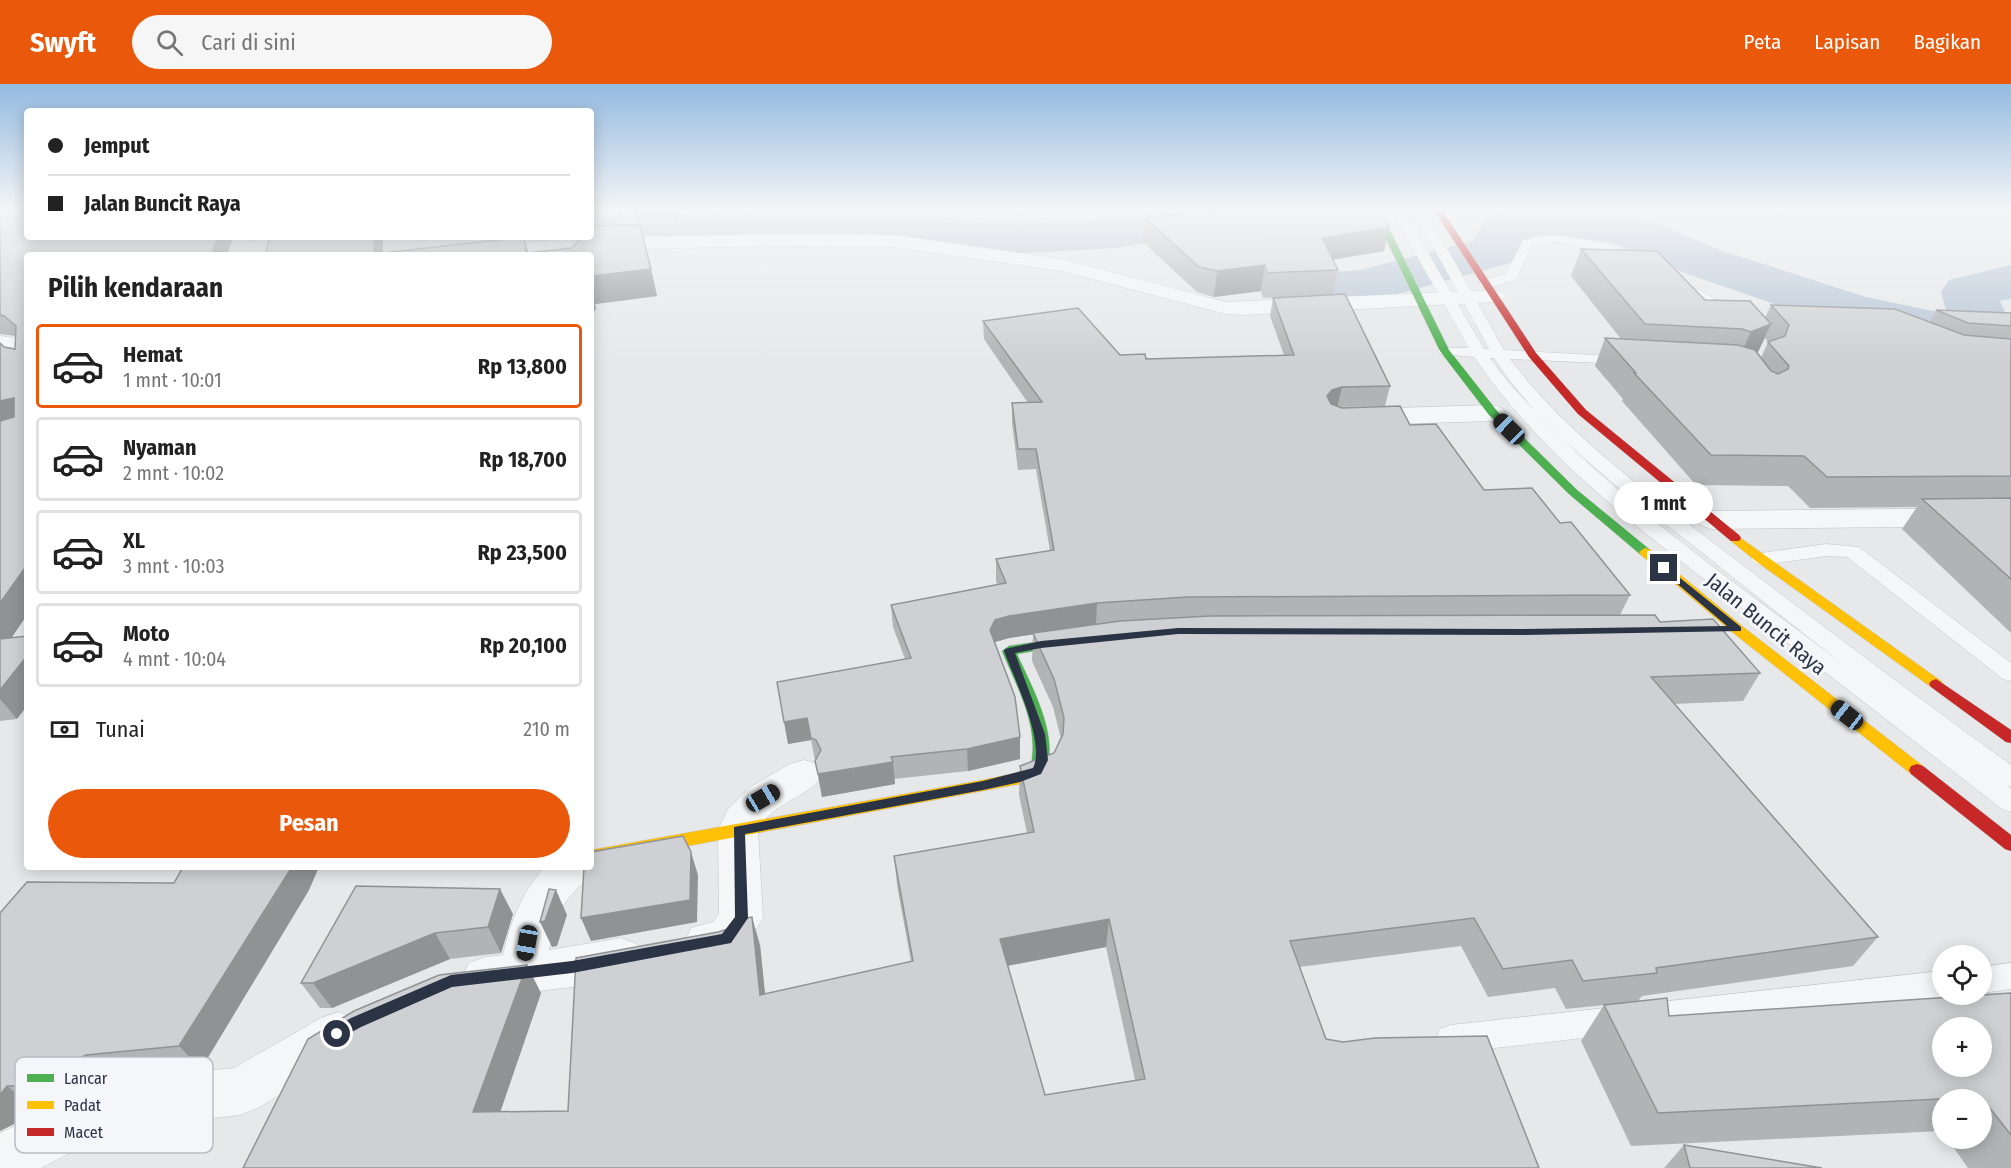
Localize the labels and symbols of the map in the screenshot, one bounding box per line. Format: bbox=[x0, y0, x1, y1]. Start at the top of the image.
car bbox=[1490, 410, 1528, 448]
callout: 1 mnt bbox=[1614, 481, 1714, 523]
route end bbox=[1650, 554, 1677, 581]
street label: Jalan Buncit Raya bbox=[1700, 567, 1832, 681]
car bbox=[1827, 697, 1867, 733]
car bbox=[743, 781, 783, 815]
car bbox=[515, 924, 539, 962]
route start bbox=[323, 1020, 350, 1047]
legend bbox=[15, 1057, 213, 1153]
text: Lancar bbox=[64, 1069, 108, 1088]
text: Padat bbox=[64, 1096, 102, 1115]
text: Macet bbox=[64, 1123, 104, 1142]

